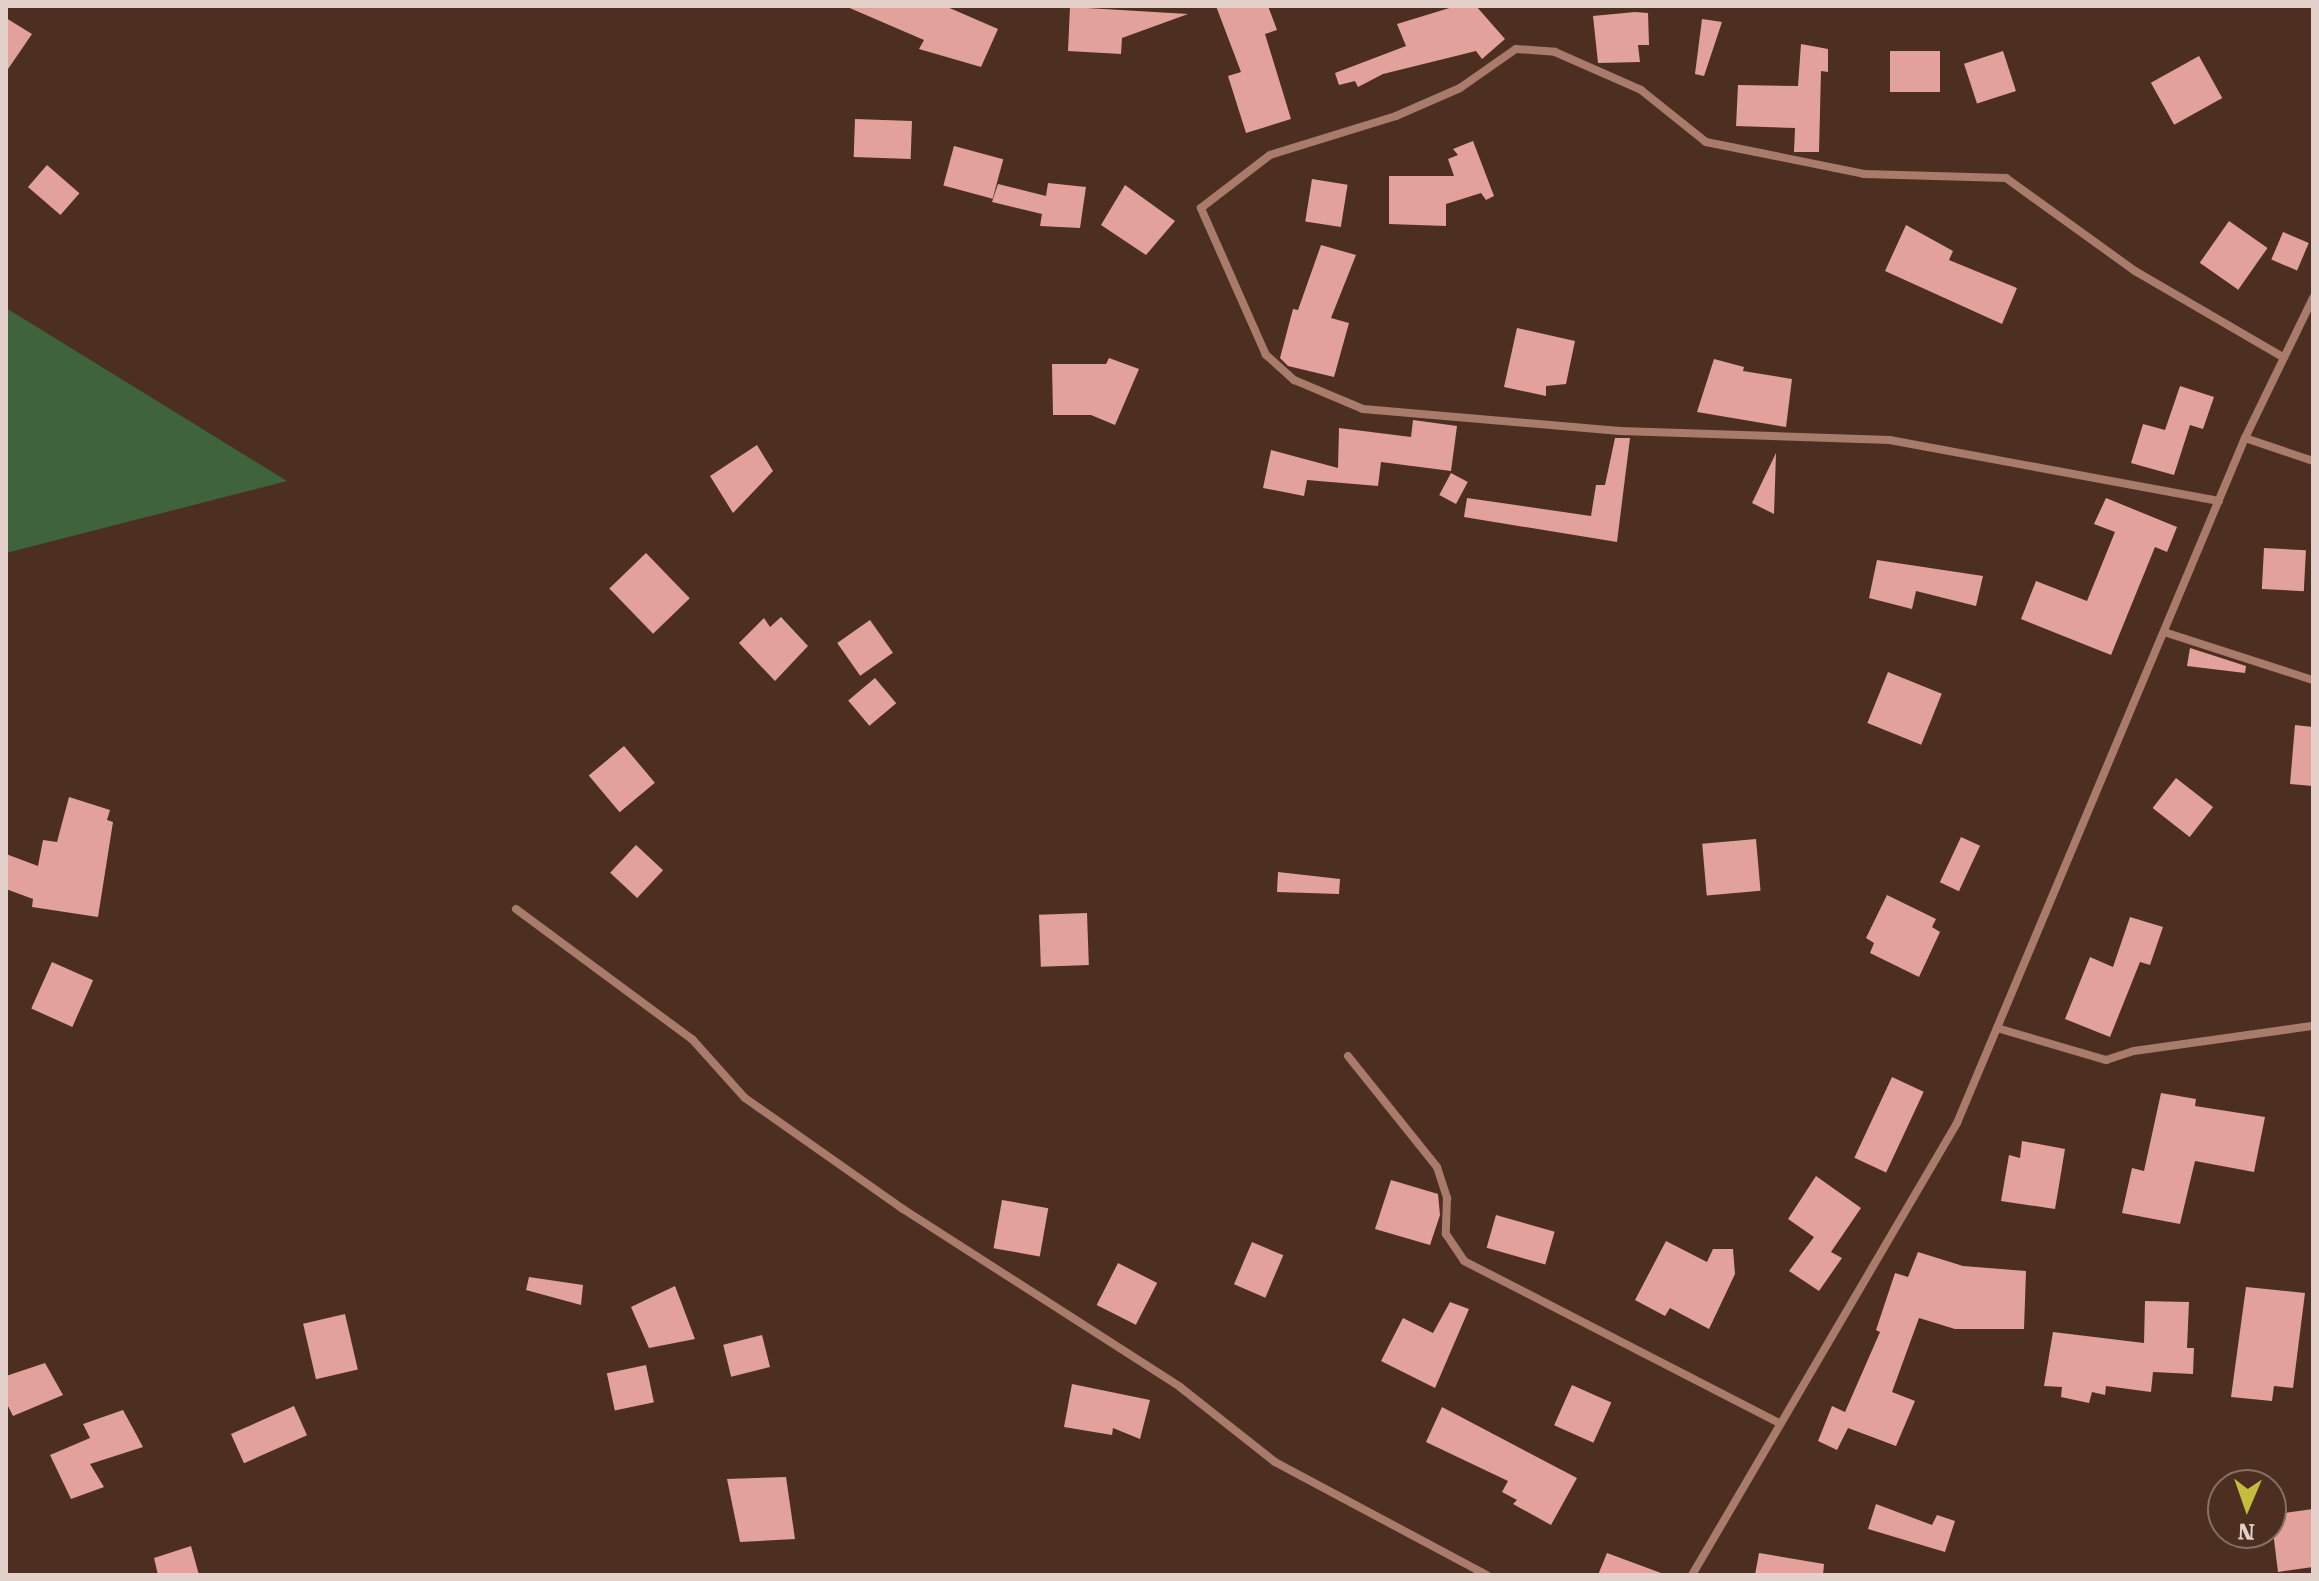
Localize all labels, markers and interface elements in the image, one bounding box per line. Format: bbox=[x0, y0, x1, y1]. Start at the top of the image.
north arrow bbox=[2207, 1469, 2287, 1549]
text: N bbox=[2237, 1519, 2255, 1544]

